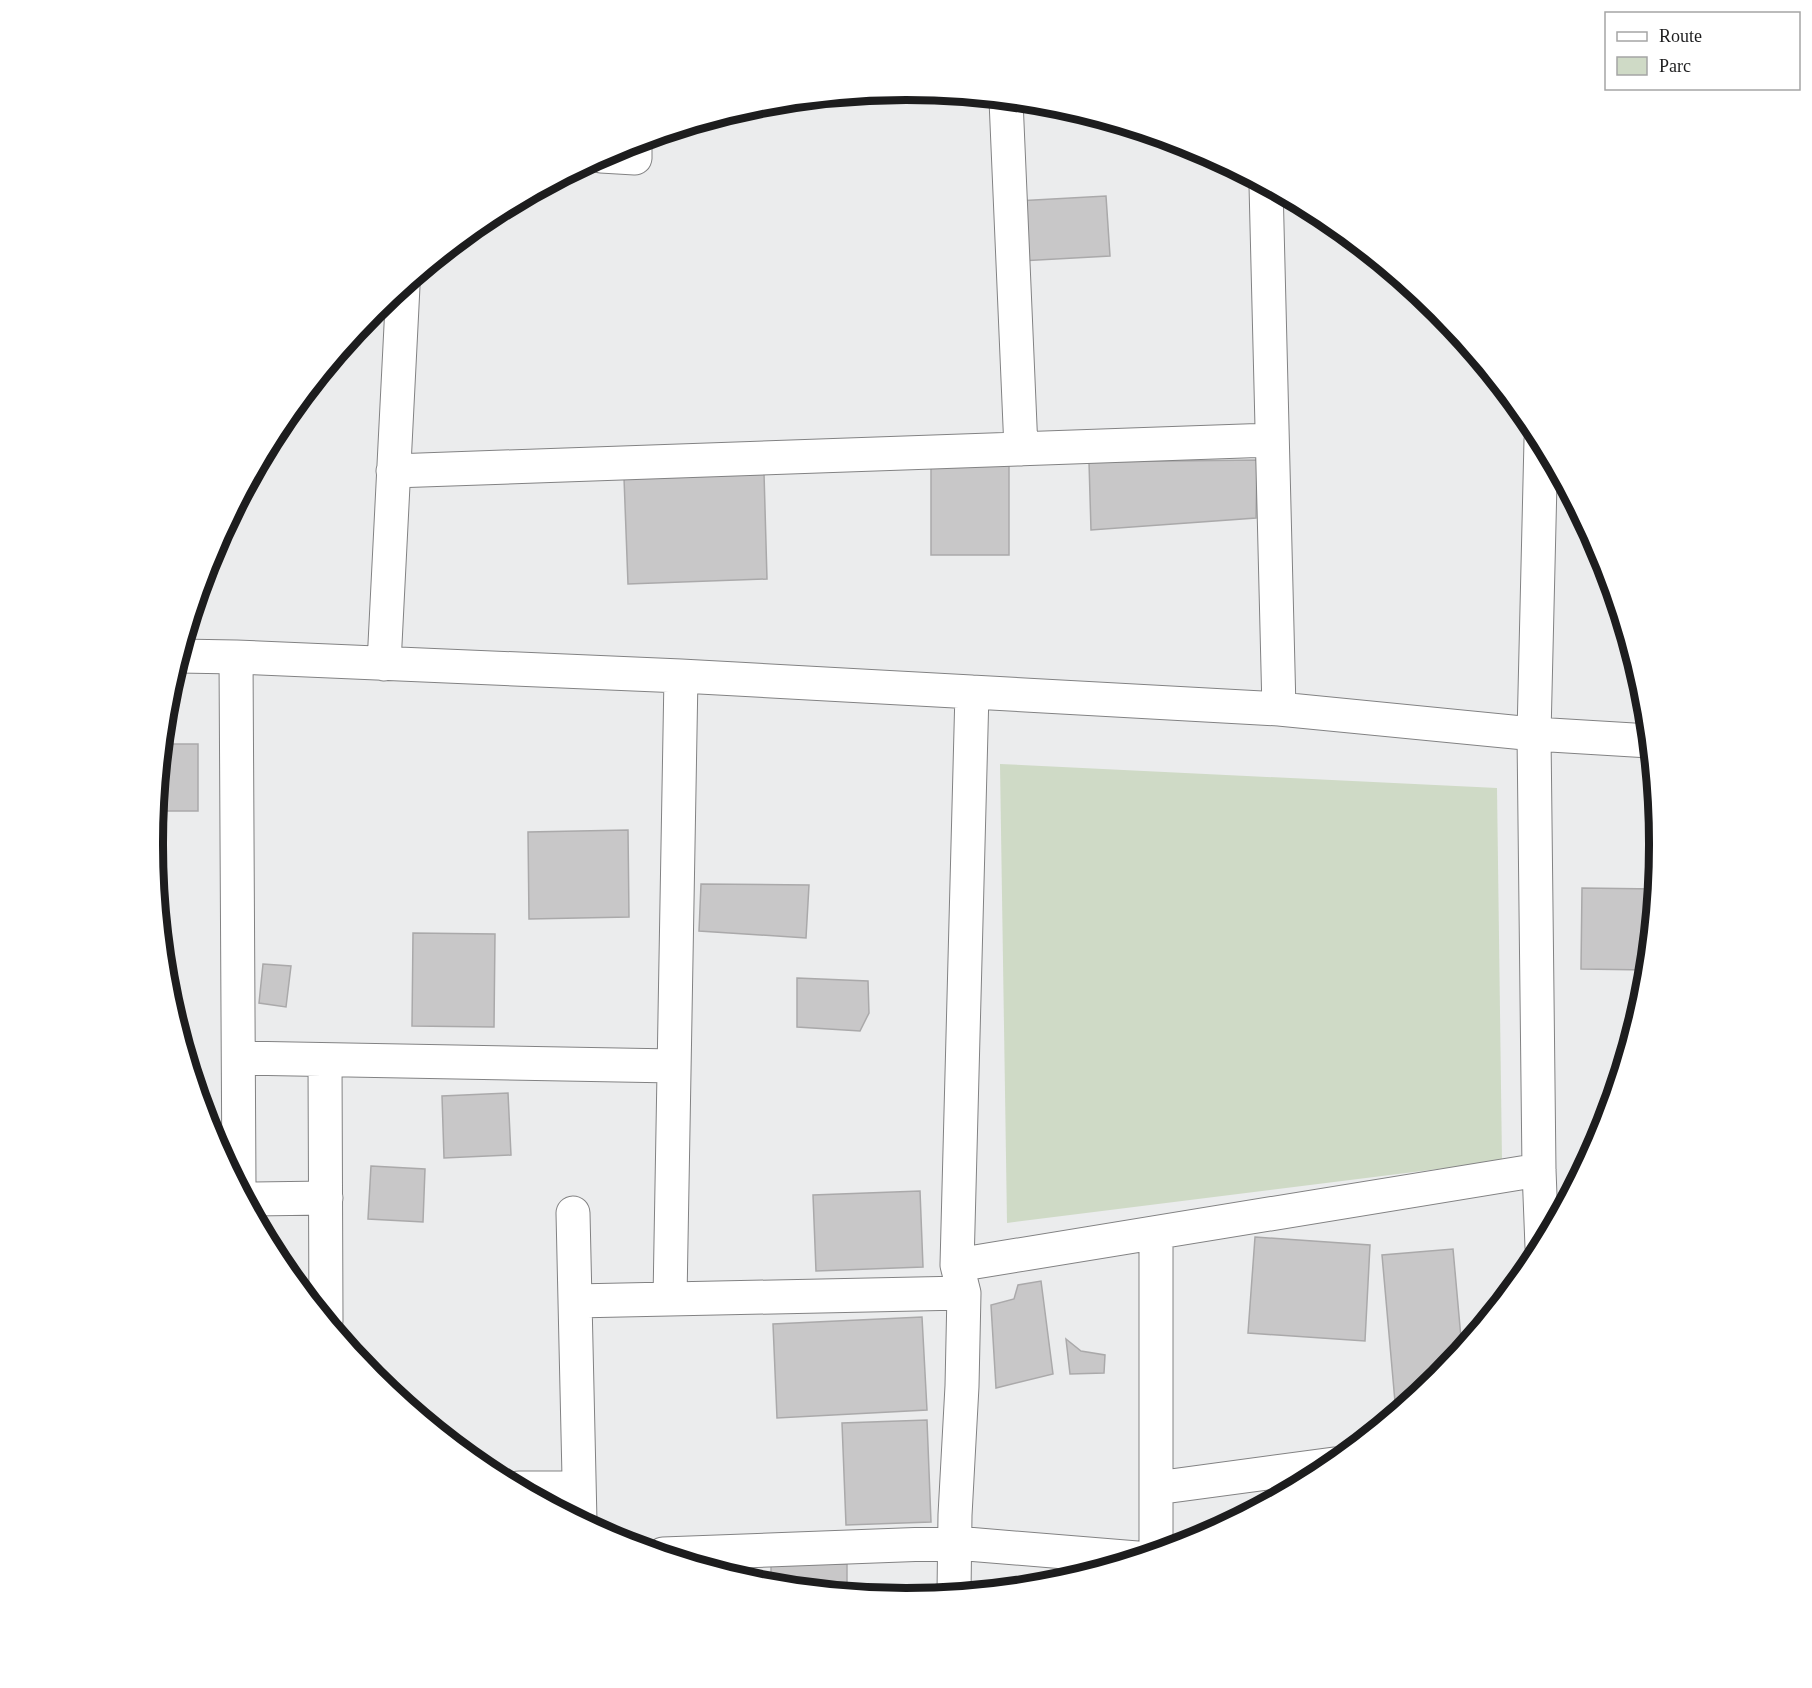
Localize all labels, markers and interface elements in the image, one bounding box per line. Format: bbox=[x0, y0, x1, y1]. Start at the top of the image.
legend bbox=[1605, 12, 1800, 90]
text: Route bbox=[1659, 26, 1702, 46]
text: Parc bbox=[1659, 56, 1691, 76]

